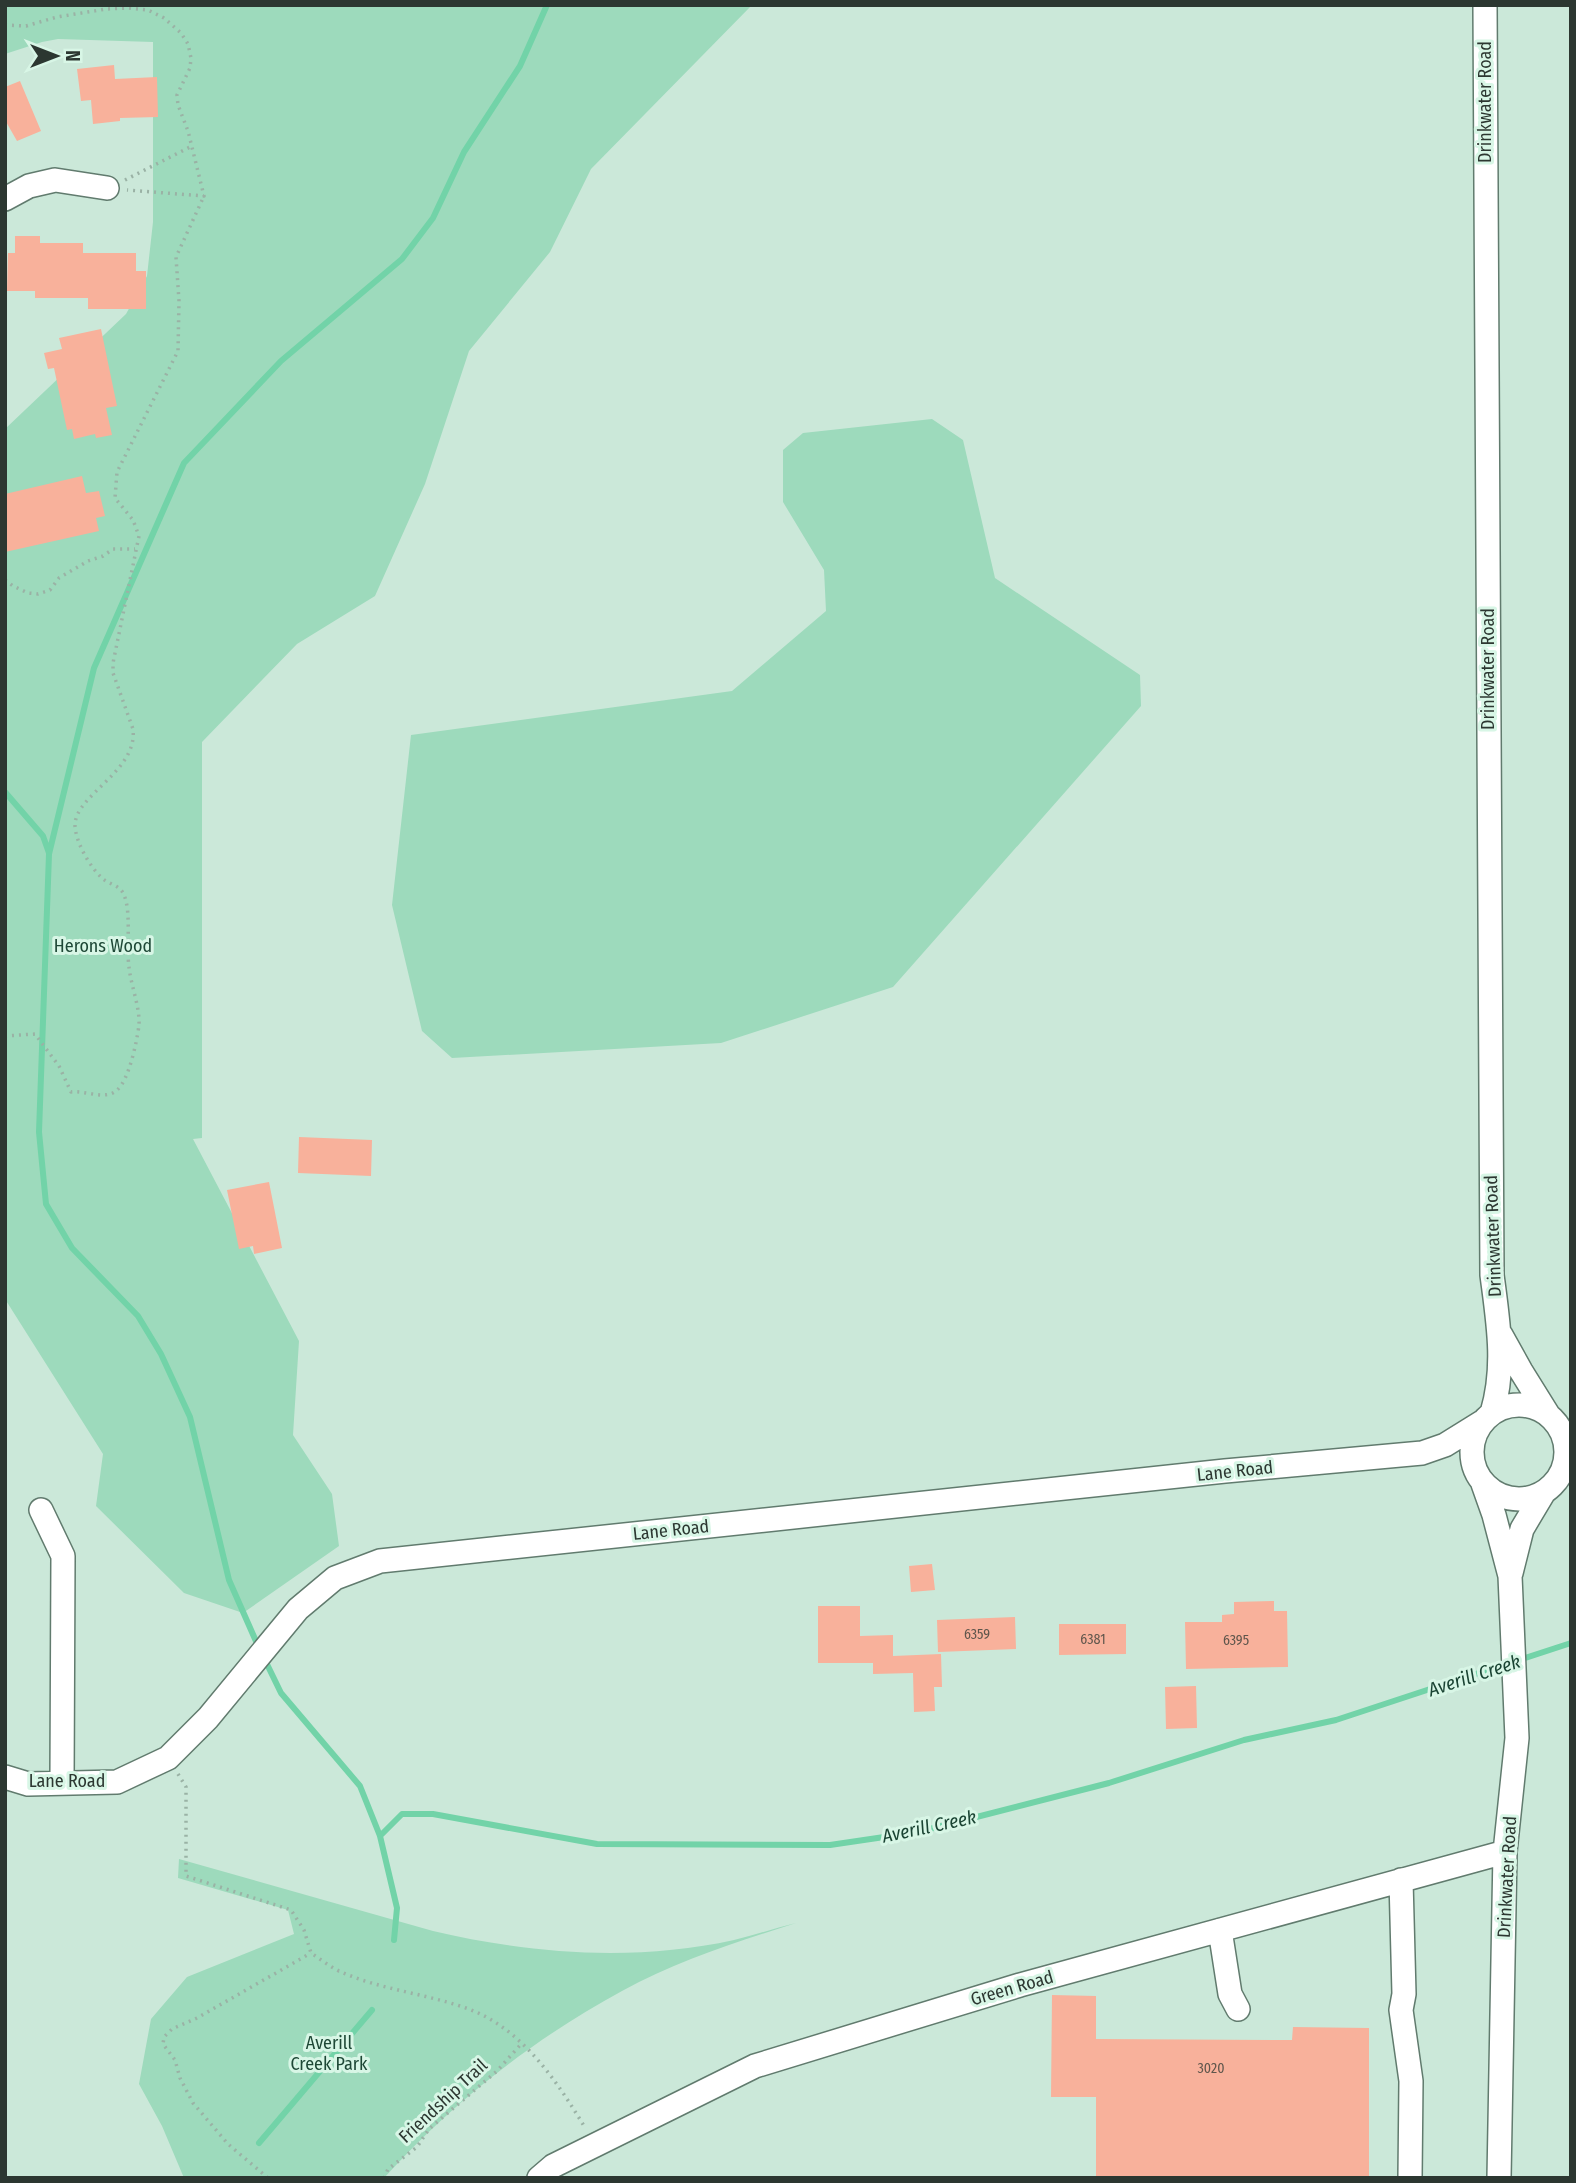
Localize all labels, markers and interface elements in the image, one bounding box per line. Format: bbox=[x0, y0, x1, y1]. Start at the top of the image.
north arrow bbox=[21, 21, 91, 91]
street label: Drinkwater Road bbox=[1474, 41, 1496, 163]
text: N bbox=[61, 50, 84, 62]
street label: Drinkwater Road bbox=[1477, 608, 1499, 730]
park label: Herons Wood bbox=[54, 935, 152, 957]
street label: Drinkwater Road bbox=[1480, 1175, 1506, 1297]
street label: Lane Road bbox=[1196, 1456, 1274, 1486]
street label: Lane Road bbox=[632, 1515, 710, 1545]
house number: 6359 bbox=[964, 1626, 990, 1643]
house number: 6381 bbox=[1080, 1631, 1106, 1648]
house number: 6395 bbox=[1223, 1632, 1249, 1649]
water label: Averill Creek bbox=[1424, 1650, 1523, 1701]
street label: Lane Road bbox=[29, 1770, 105, 1792]
water label: Averill Creek bbox=[879, 1805, 978, 1848]
street label: Drinkwater Road bbox=[1493, 1816, 1521, 1938]
street label: Green Road bbox=[968, 1966, 1056, 2010]
park label: Averill Creek Park bbox=[290, 2032, 368, 2075]
street label: Friendship Trail bbox=[394, 2054, 492, 2148]
house number: 3020 bbox=[1198, 2060, 1224, 2077]

